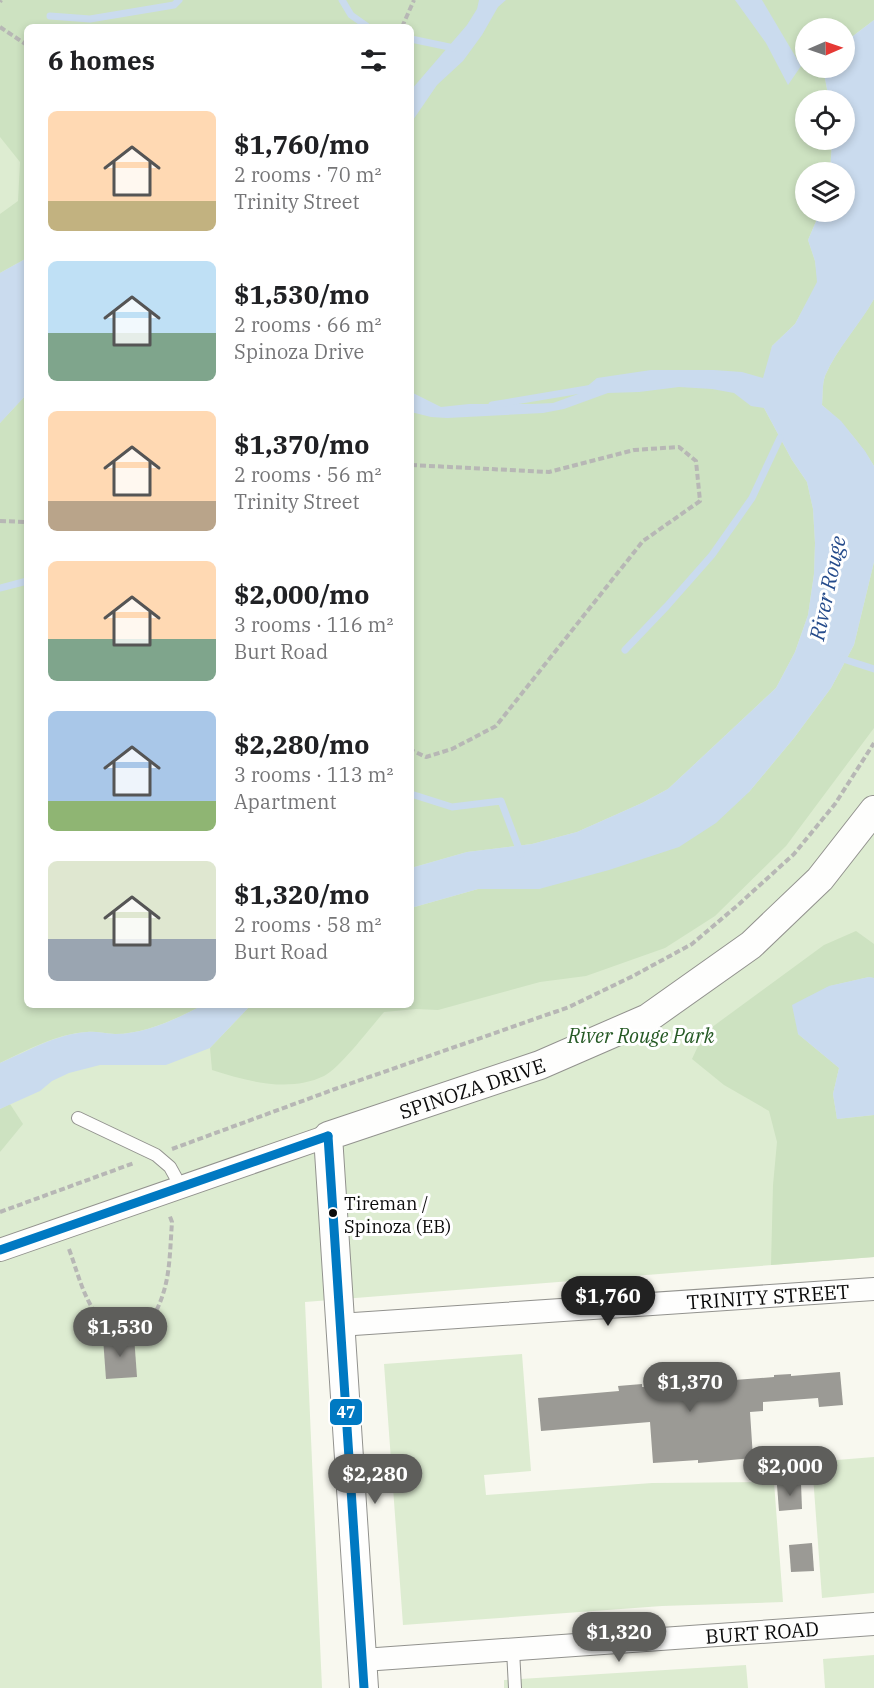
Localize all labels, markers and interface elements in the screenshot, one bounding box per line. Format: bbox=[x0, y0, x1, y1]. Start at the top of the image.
north arrow bbox=[795, 18, 855, 78]
map controls bbox=[795, 18, 855, 222]
text: 6 homes bbox=[48, 43, 155, 77]
icon: filters bbox=[357, 44, 390, 77]
button: locate bbox=[795, 90, 855, 150]
text: $1,760/mo bbox=[234, 127, 369, 161]
icon: home bbox=[96, 135, 168, 207]
text: 2 rooms · 70 m² bbox=[234, 161, 381, 188]
button: layers bbox=[795, 162, 855, 222]
text: Trinity Street bbox=[234, 188, 360, 215]
text: $1,530/mo bbox=[234, 277, 369, 311]
icon: home bbox=[96, 285, 168, 357]
text: 2 rooms · 66 m² bbox=[234, 311, 381, 338]
text: Spinoza Drive bbox=[234, 338, 364, 365]
text: $1,370/mo bbox=[234, 427, 369, 461]
icon: home bbox=[96, 435, 168, 507]
text: 2 rooms · 56 m² bbox=[234, 461, 381, 488]
text: Trinity Street bbox=[234, 488, 360, 515]
water label: River Rouge bbox=[802, 533, 852, 644]
text: $2,000/mo bbox=[234, 577, 369, 611]
icon: home bbox=[96, 585, 168, 657]
text: 3 rooms · 116 m² bbox=[234, 611, 393, 638]
text: Burt Road bbox=[234, 638, 328, 665]
text: $2,280/mo bbox=[234, 727, 369, 761]
icon: home bbox=[96, 735, 168, 807]
text: 3 rooms · 113 m² bbox=[234, 761, 393, 788]
text: Apartment bbox=[234, 788, 337, 815]
text: $1,320/mo bbox=[234, 877, 369, 911]
icon: home bbox=[96, 885, 168, 957]
text: 2 rooms · 58 m² bbox=[234, 911, 381, 938]
text: Burt Road bbox=[234, 938, 328, 965]
park label: River Rouge Park bbox=[567, 1022, 715, 1049]
street label: SPINOZA DRIVE bbox=[395, 1051, 549, 1125]
place label: Tireman / Spinoza (EB) bbox=[344, 1192, 451, 1238]
marker: Tireman / Spinoza (EB) bbox=[327, 1207, 339, 1219]
pin: $1,760 bbox=[559, 1276, 657, 1327]
street label: TRINITY STREET bbox=[686, 1277, 850, 1315]
text: $1,760 bbox=[575, 1282, 641, 1309]
pin: $1,530 bbox=[71, 1307, 169, 1358]
text: $1,530 bbox=[87, 1313, 153, 1340]
pin: $1,370 bbox=[641, 1362, 739, 1413]
text: $1,370 bbox=[657, 1368, 723, 1395]
line badge: 47 bbox=[329, 1398, 363, 1426]
text: 47 bbox=[336, 1402, 356, 1422]
pin: $2,000 bbox=[741, 1446, 839, 1497]
text: $2,000 bbox=[757, 1452, 823, 1479]
pin: $2,280 bbox=[326, 1454, 424, 1505]
text: $2,280 bbox=[342, 1460, 408, 1487]
pin: $1,320 bbox=[570, 1612, 668, 1663]
street label: BURT ROAD bbox=[704, 1614, 820, 1649]
text: $1,320 bbox=[586, 1618, 652, 1645]

